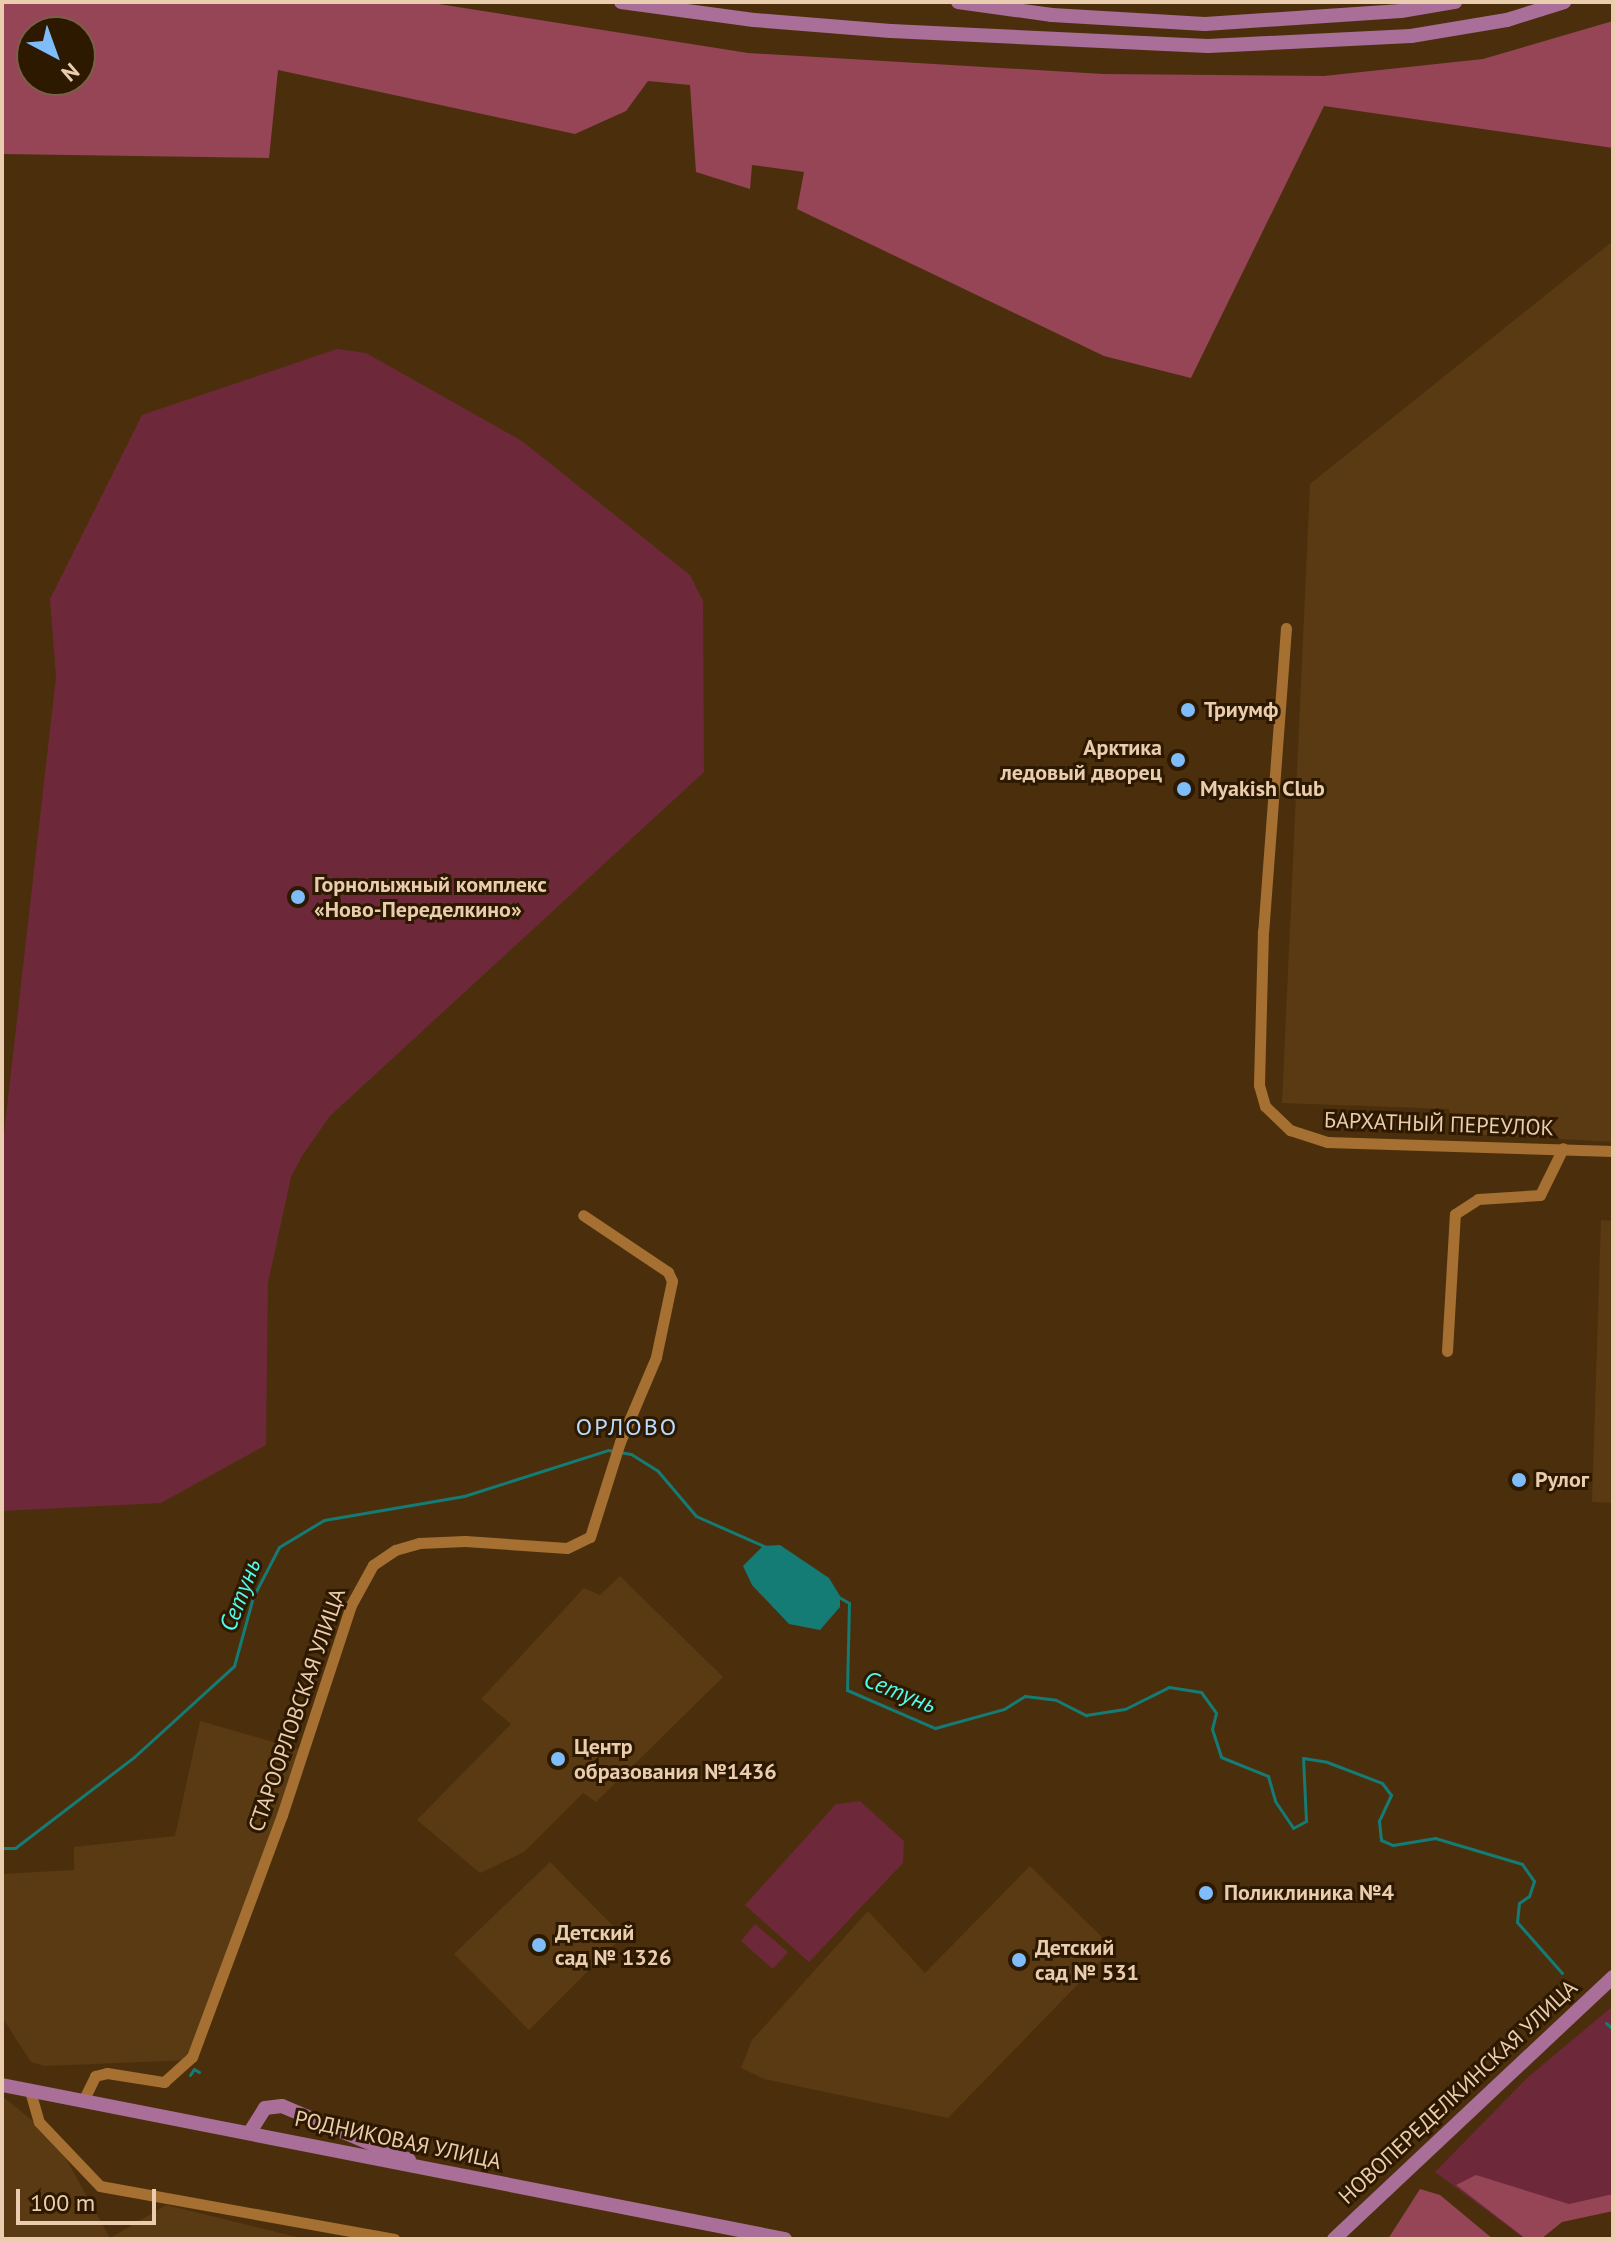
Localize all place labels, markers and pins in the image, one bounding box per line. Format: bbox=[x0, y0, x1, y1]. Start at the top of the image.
place label: Триумф bbox=[1204, 697, 1278, 723]
marker: Триумф bbox=[1179, 701, 1197, 719]
place label: Арктика ледовый дворец bbox=[1001, 734, 1162, 786]
marker: Арктика ледовый дворец bbox=[1169, 751, 1187, 769]
place label: Myakish Club bbox=[1200, 776, 1325, 802]
marker: Myakish Club bbox=[1175, 780, 1193, 798]
place label: Горнолыжный комплекс «Ново-Переделкино» bbox=[314, 871, 547, 922]
marker: Горнолыжный комплекс «Ново-Переделкино» bbox=[289, 888, 307, 906]
place label: Рулог bbox=[1535, 1467, 1589, 1493]
marker: Рулог bbox=[1510, 1471, 1528, 1489]
place label: Центр образования №1436 bbox=[574, 1733, 777, 1784]
marker: Центр образования №1436 bbox=[549, 1750, 567, 1768]
place label: Поликлиника №4 bbox=[1224, 1880, 1394, 1906]
marker: Поликлиника №4 bbox=[1195, 1882, 1217, 1904]
place label: Детский сад № 1326 bbox=[555, 1919, 672, 1970]
place label: Детский сад № 531 bbox=[1035, 1934, 1139, 1986]
marker: Детский сад № 1326 bbox=[530, 1936, 548, 1954]
marker: Детский сад № 531 bbox=[1010, 1951, 1028, 1969]

